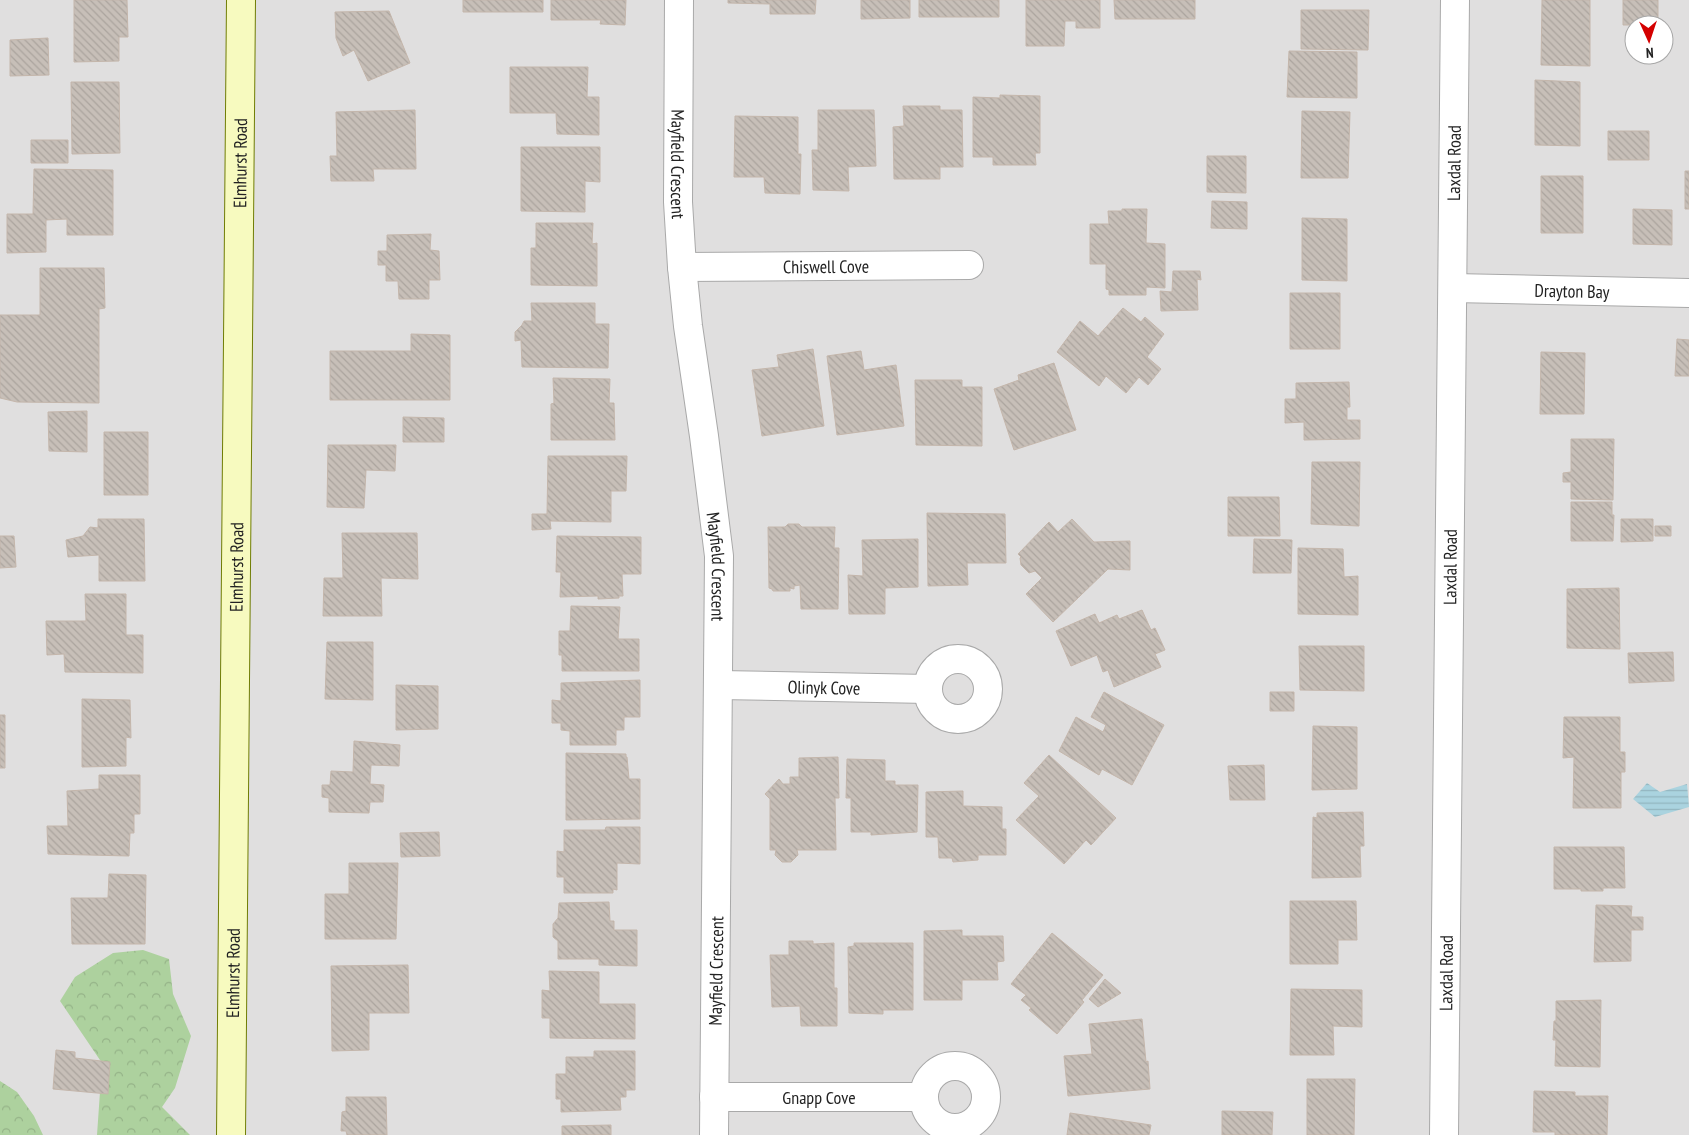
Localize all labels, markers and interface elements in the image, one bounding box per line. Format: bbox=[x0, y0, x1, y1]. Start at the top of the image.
north arrow bbox=[1624, 15, 1674, 65]
text: N bbox=[1645, 44, 1654, 62]
street label: Mayfield Crescent bbox=[666, 109, 691, 219]
street label: Elmhurst Road bbox=[228, 118, 251, 208]
street label: Laxdal Road bbox=[1442, 125, 1465, 201]
street label: Chiswell Cove bbox=[783, 254, 869, 278]
street label: Drayton Bay bbox=[1534, 278, 1610, 303]
street label: Mayfield Crescent bbox=[702, 511, 731, 621]
street label: Elmhurst Road bbox=[224, 522, 248, 612]
street label: Laxdal Road bbox=[1438, 529, 1461, 605]
street label: Olinyk Cove bbox=[787, 675, 861, 699]
street label: Mayfield Crescent bbox=[704, 916, 728, 1026]
street label: Elmhurst Road bbox=[221, 928, 244, 1018]
street label: Laxdal Road bbox=[1434, 935, 1457, 1011]
street label: Gnapp Cove bbox=[782, 1086, 856, 1109]

